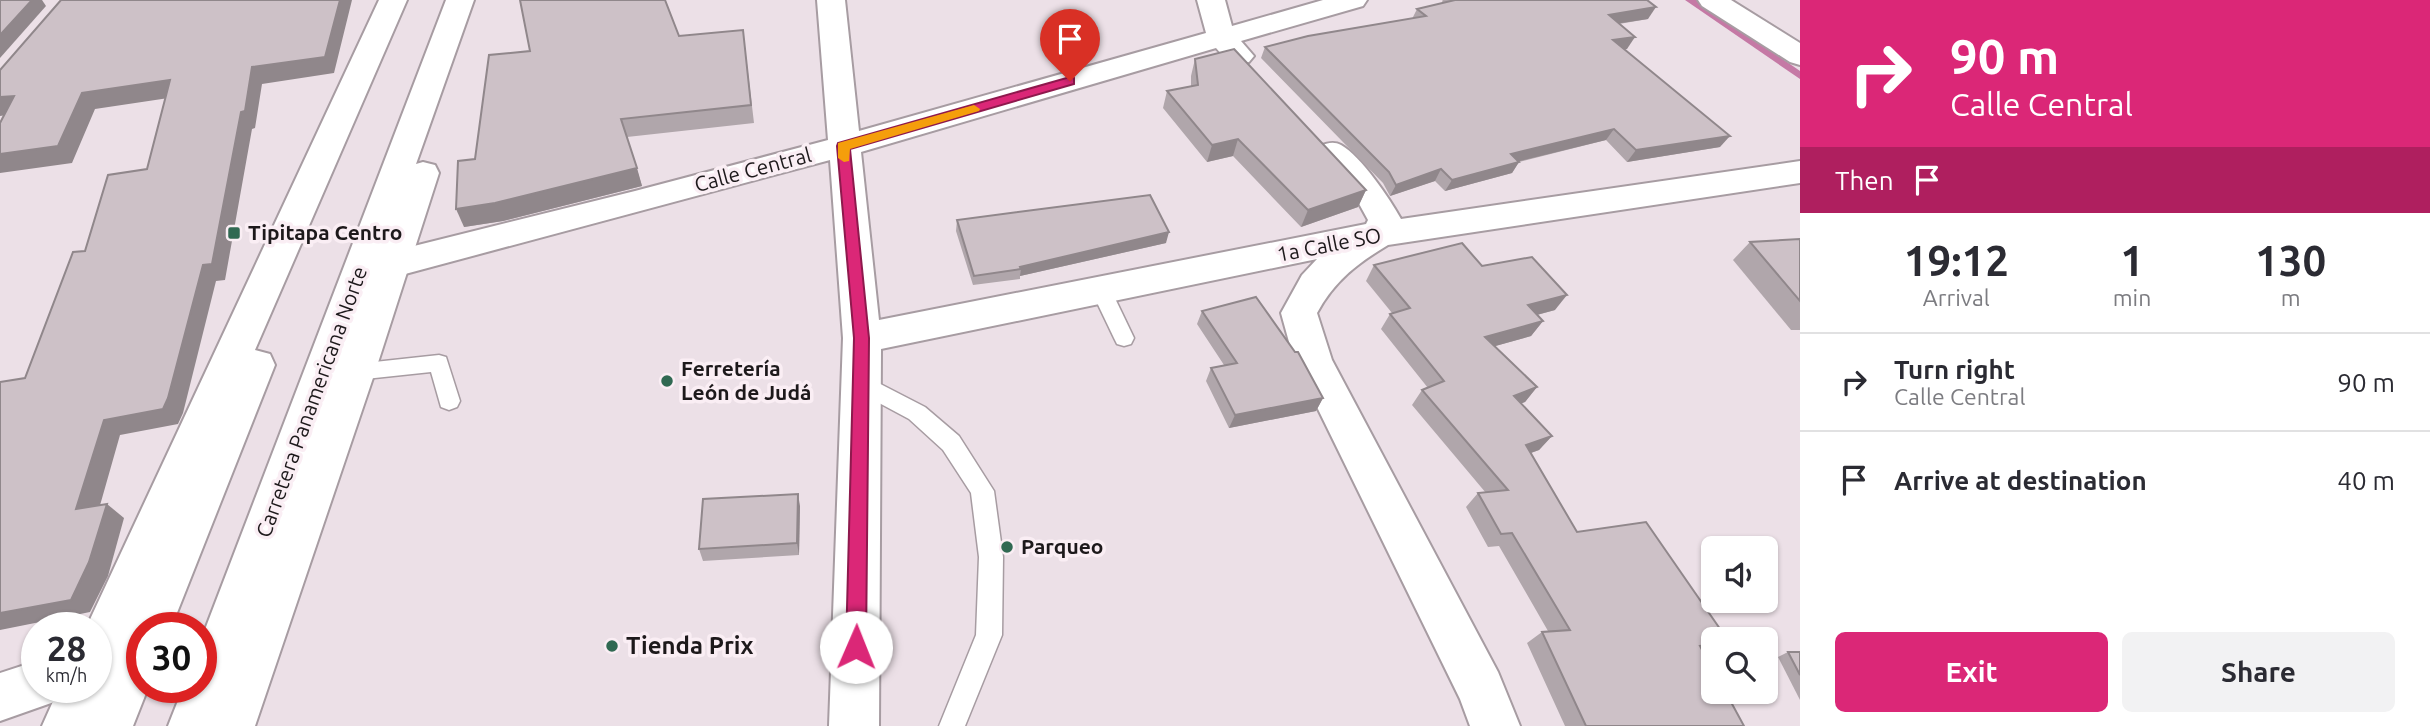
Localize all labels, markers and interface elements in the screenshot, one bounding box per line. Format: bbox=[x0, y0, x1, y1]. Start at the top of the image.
pin bbox=[1040, 9, 1100, 81]
icon: arrive bbox=[1051, 20, 1089, 58]
icon: right bbox=[1835, 28, 1926, 119]
text: 90 m bbox=[1950, 28, 2059, 83]
text: Calle Central bbox=[1950, 86, 2133, 122]
street label: Calle Central bbox=[692, 142, 814, 196]
icon: arrive bbox=[1908, 161, 1946, 199]
text: Then bbox=[1835, 166, 1894, 195]
place label: Tipitapa Centro bbox=[248, 220, 402, 244]
street label: 1a Calle SO bbox=[1275, 222, 1383, 266]
marker: Tipitapa Centro bbox=[226, 225, 242, 241]
text: 19:12 bbox=[1904, 237, 2009, 284]
text: 1 bbox=[2120, 237, 2144, 284]
text: 130 bbox=[2255, 237, 2326, 284]
street label: Carretera Panamericana Norte bbox=[251, 263, 371, 540]
text: Arrival bbox=[1923, 285, 1990, 310]
text: min bbox=[2113, 285, 2151, 310]
text: m bbox=[2281, 285, 2301, 310]
text: Turn right bbox=[1894, 355, 2015, 384]
place label: Ferretería León de Judá bbox=[681, 356, 811, 404]
icon: right bbox=[1835, 363, 1873, 401]
text: 90 m bbox=[2337, 368, 2395, 397]
marker: Ferretería León de Judá bbox=[659, 373, 675, 389]
text: Calle Central bbox=[1894, 384, 2025, 409]
icon: arrive bbox=[1835, 461, 1873, 499]
text: Arrive at destination bbox=[1894, 466, 2147, 495]
text: 40 m bbox=[2337, 466, 2395, 495]
place label: Parqueo bbox=[1021, 534, 1103, 558]
map controls bbox=[1701, 536, 1778, 704]
button: sound bbox=[1701, 536, 1778, 613]
marker: Parqueo bbox=[999, 539, 1015, 555]
position arrow bbox=[819, 610, 893, 684]
speed limit sign: 30 bbox=[126, 612, 217, 703]
button: search bbox=[1701, 627, 1778, 704]
text: 28 bbox=[47, 628, 86, 668]
place label: Tienda Prix bbox=[626, 632, 753, 659]
button: Exit bbox=[1835, 632, 2108, 712]
button: Share bbox=[2122, 632, 2395, 712]
marker: Tienda Prix bbox=[604, 638, 620, 654]
text: km/h bbox=[46, 665, 87, 685]

